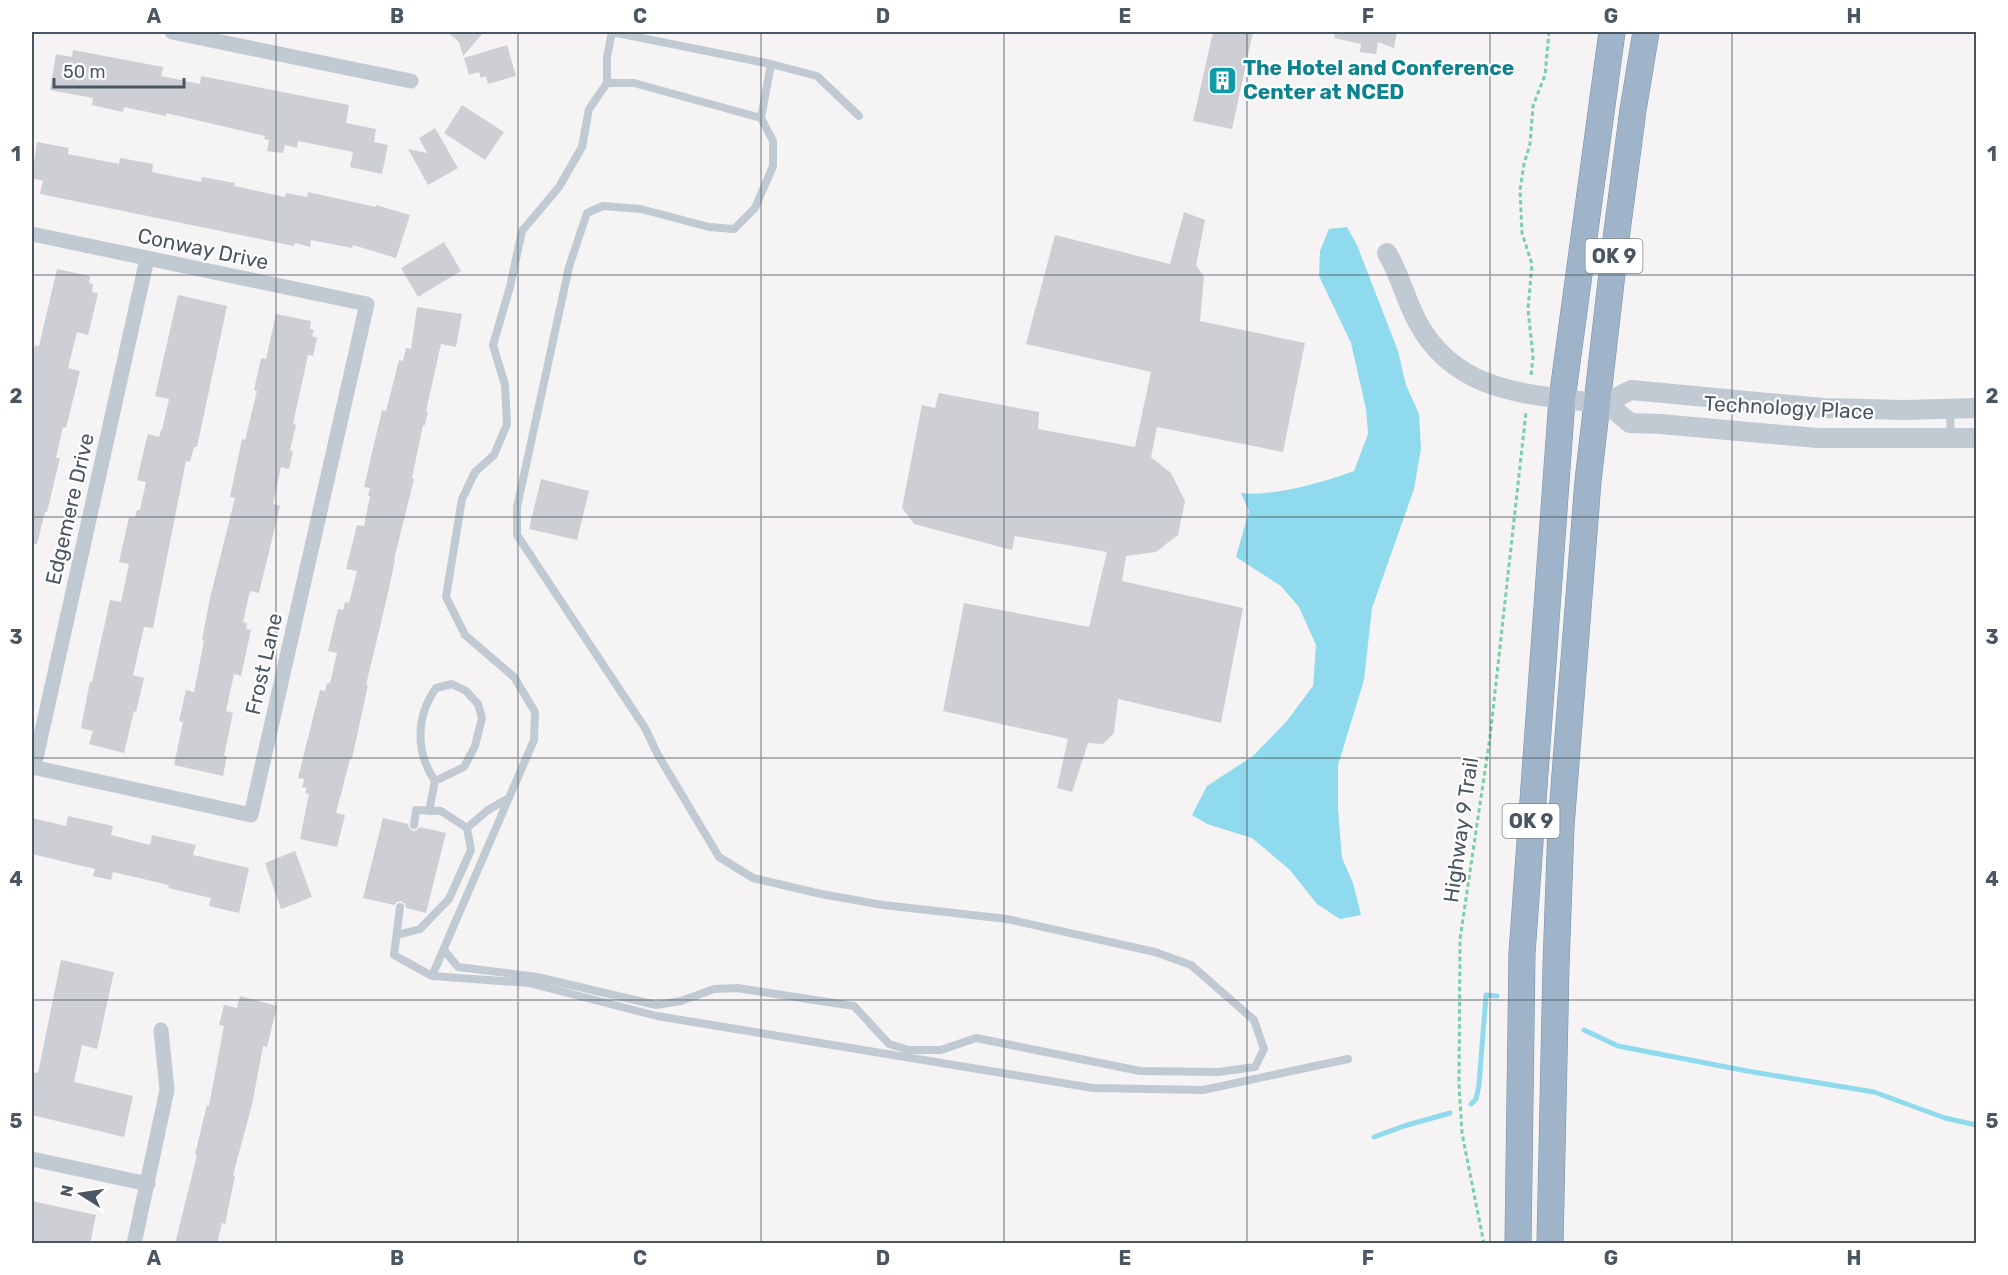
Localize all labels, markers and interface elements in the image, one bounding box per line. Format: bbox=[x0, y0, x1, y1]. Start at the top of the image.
text: A bbox=[147, 4, 162, 28]
text: B bbox=[390, 4, 404, 28]
text: C bbox=[633, 4, 647, 28]
text: D bbox=[876, 4, 890, 28]
text: E bbox=[1119, 4, 1131, 28]
text: F bbox=[1362, 4, 1374, 28]
text: G bbox=[1604, 4, 1618, 28]
text: H bbox=[1847, 4, 1861, 28]
scale bar bbox=[54, 51, 184, 89]
place label: The Hotel and Conference Center at NCED bbox=[1243, 55, 1514, 104]
text: 50 m bbox=[63, 61, 106, 83]
building icon: The Hotel and Conference Center at NCED bbox=[1206, 64, 1238, 96]
text: 1 bbox=[11, 142, 21, 166]
text: 1 bbox=[1987, 142, 1997, 166]
street label: Conway Drive bbox=[135, 222, 271, 275]
road number: OK 9 bbox=[1586, 239, 1642, 273]
text: 2 bbox=[10, 384, 23, 408]
text: 2 bbox=[1986, 384, 1999, 408]
street label: Technology Place bbox=[1703, 391, 1875, 424]
street label: Edgemere Drive bbox=[40, 431, 99, 587]
street label: Frost Lane bbox=[240, 611, 287, 717]
text: 3 bbox=[9, 625, 23, 649]
text: 3 bbox=[1985, 625, 1999, 649]
street label: Highway 9 Trail bbox=[1438, 756, 1483, 904]
road number: OK 9 bbox=[1502, 804, 1559, 838]
text: 4 bbox=[9, 867, 23, 891]
text: 4 bbox=[1985, 867, 1999, 891]
text: 5 bbox=[10, 1109, 23, 1133]
text: 5 bbox=[1986, 1109, 1999, 1133]
north arrow bbox=[51, 1164, 111, 1224]
text: N bbox=[56, 1183, 77, 1199]
text: A bbox=[147, 1246, 162, 1270]
text: B bbox=[390, 1246, 404, 1270]
text: C bbox=[633, 1246, 647, 1270]
text: D bbox=[876, 1246, 890, 1270]
text: E bbox=[1119, 1246, 1131, 1270]
text: F bbox=[1362, 1246, 1374, 1270]
text: G bbox=[1604, 1246, 1618, 1270]
text: H bbox=[1847, 1246, 1861, 1270]

